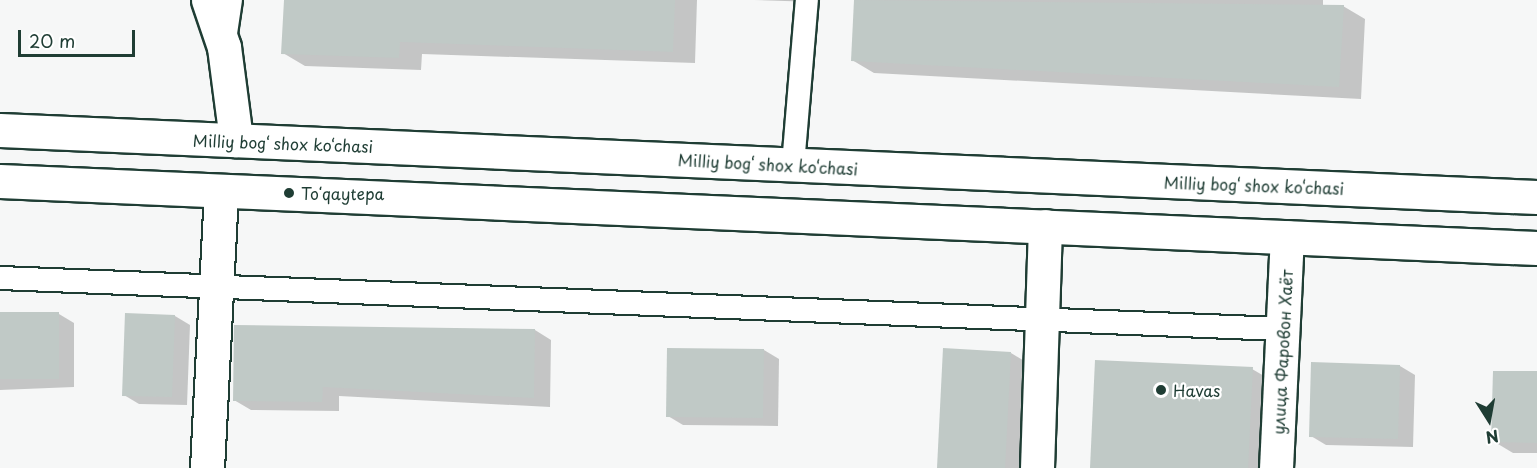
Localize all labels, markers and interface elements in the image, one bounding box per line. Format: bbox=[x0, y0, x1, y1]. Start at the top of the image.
scale bar bbox=[21, 18, 138, 56]
text: 20 m bbox=[29, 27, 75, 54]
street label: Milliy bog‘ shox ko‘chasi bbox=[191, 130, 375, 156]
street label: Milliy bog‘ shox ko‘chasi bbox=[676, 150, 860, 178]
street label: Milliy bog‘ shox ko‘chasi bbox=[1162, 172, 1346, 198]
place label: Toʻqaytepa bbox=[301, 183, 384, 203]
marker: Toʻqaytepa bbox=[282, 186, 296, 200]
street label: улица Фаровон Хаёт bbox=[1268, 269, 1296, 435]
place label: Havas bbox=[1173, 380, 1220, 400]
marker: Havas bbox=[1154, 383, 1168, 397]
north arrow bbox=[1459, 390, 1519, 450]
text: N bbox=[1484, 425, 1501, 451]

